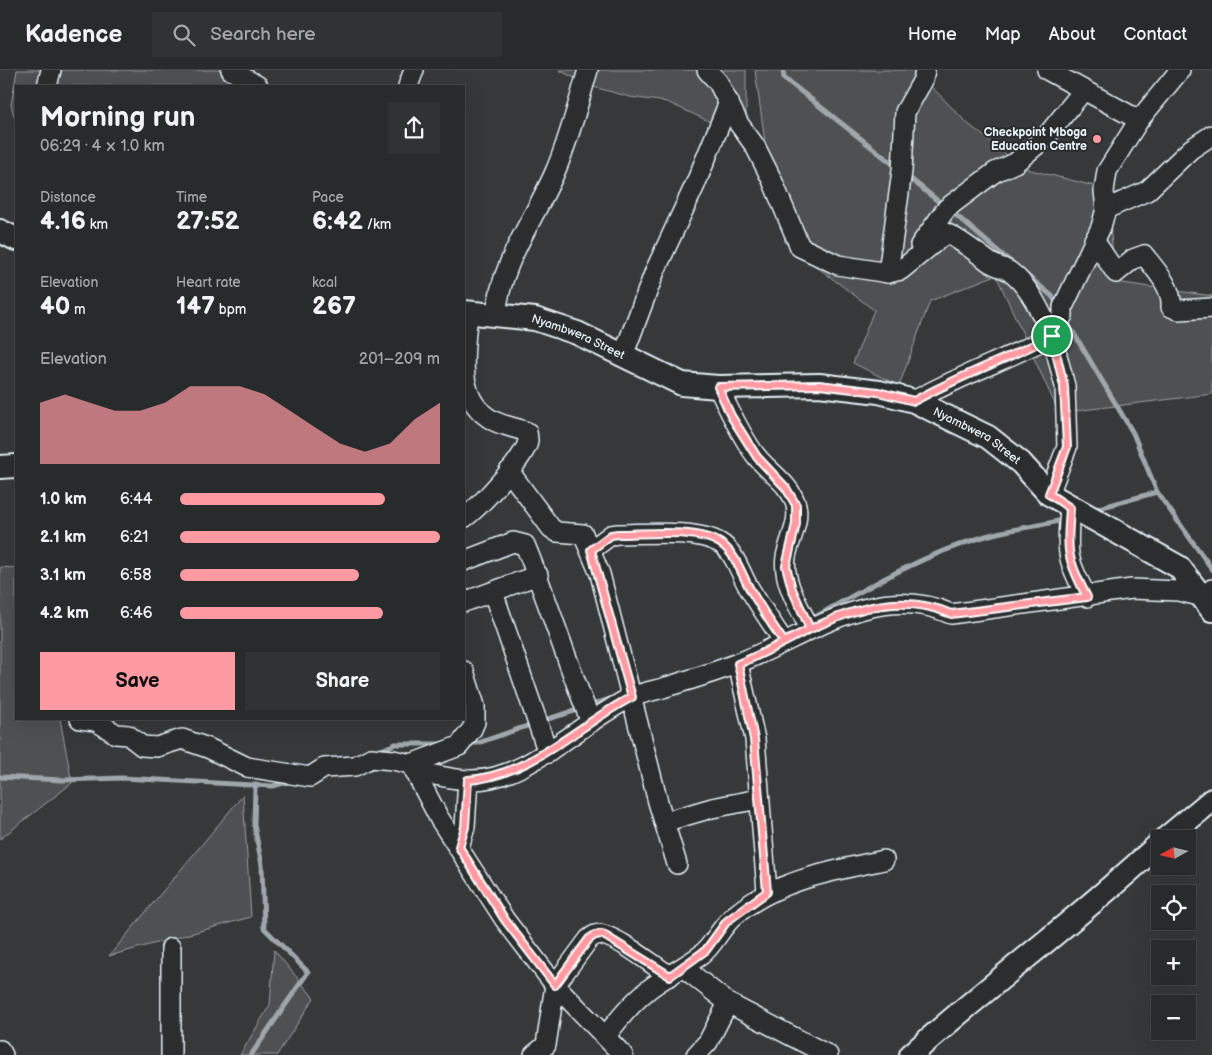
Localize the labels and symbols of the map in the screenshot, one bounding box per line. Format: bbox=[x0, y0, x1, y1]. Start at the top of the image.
place label: Checkpoint Mboga Education Centre bbox=[984, 125, 1087, 154]
marker: Checkpoint Mboga Education Centre bbox=[1091, 133, 1103, 145]
street label: Nyambwera Street bbox=[529, 311, 627, 363]
pin bbox=[1031, 315, 1073, 357]
street label: Nyambwera Street bbox=[930, 404, 1024, 468]
north arrow bbox=[1151, 830, 1196, 875]

